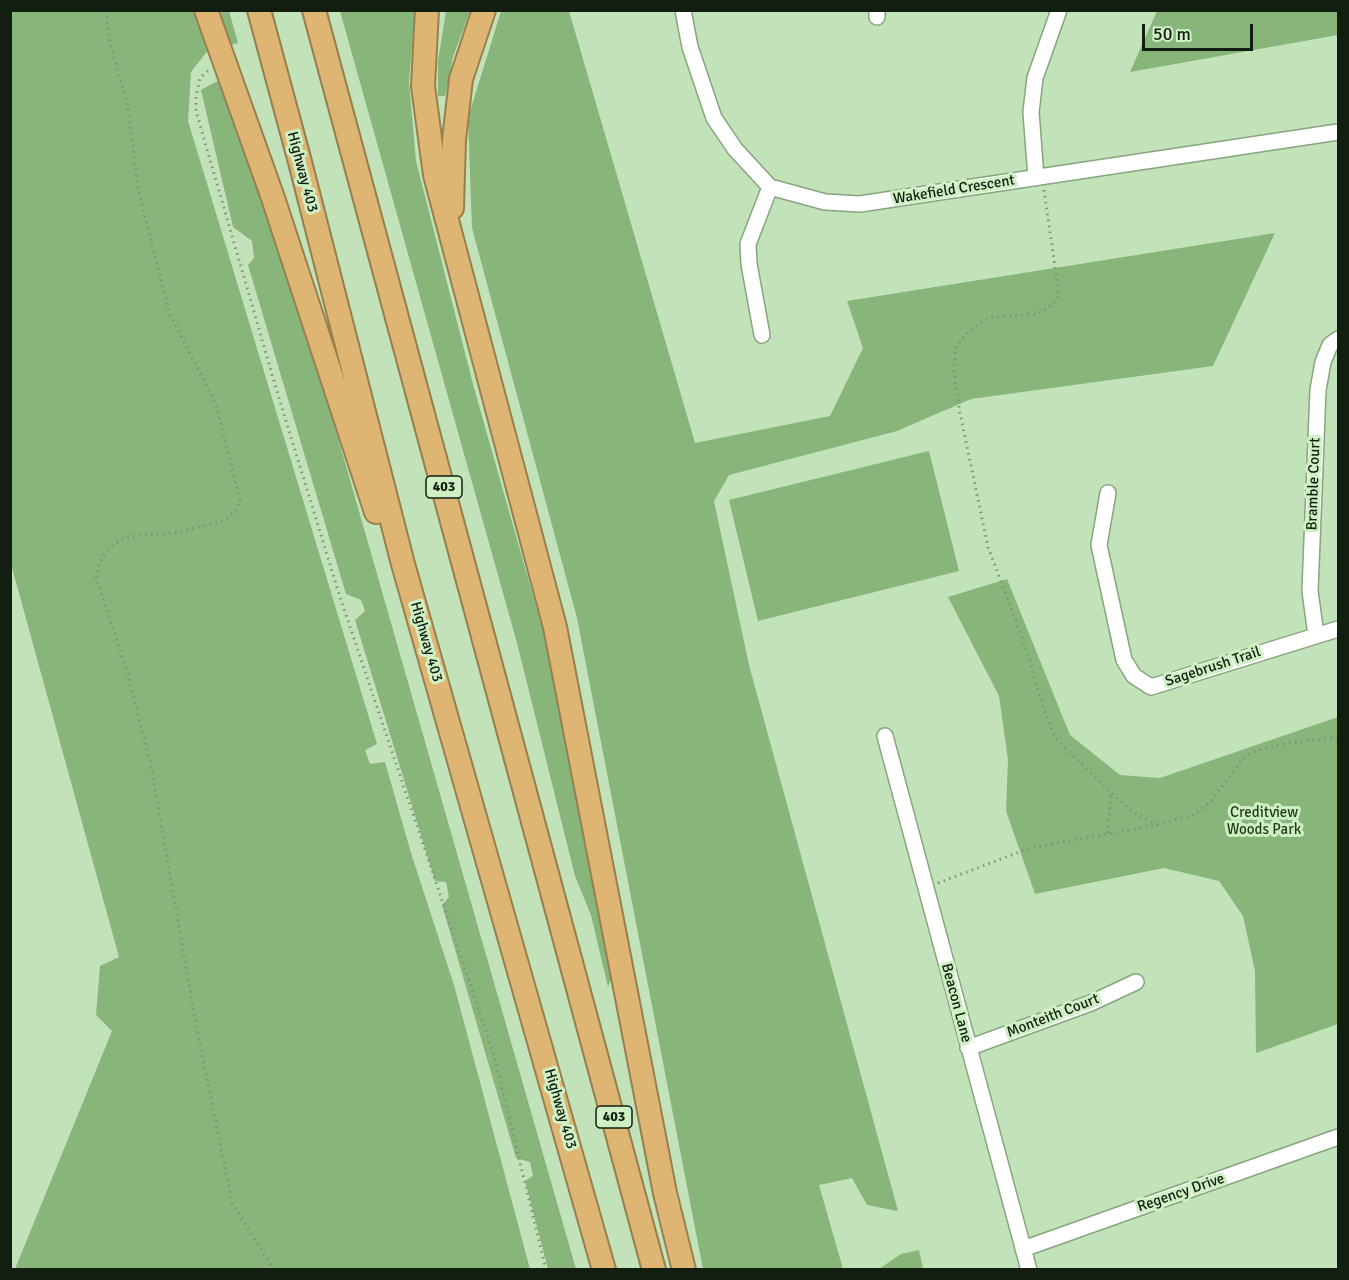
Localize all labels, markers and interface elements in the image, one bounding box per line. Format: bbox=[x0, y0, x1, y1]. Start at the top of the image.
scale bar bbox=[1145, 12, 1256, 50]
text: 50 m bbox=[1153, 23, 1191, 45]
street label: Highway 403 bbox=[283, 130, 321, 214]
street label: Wakefield Crescent bbox=[892, 172, 1016, 208]
street label: Bramble Court bbox=[1303, 437, 1325, 531]
road number: 403 bbox=[426, 476, 462, 498]
street label: Highway 403 bbox=[406, 600, 446, 684]
street label: Sagebrush Trail bbox=[1163, 643, 1263, 691]
park label: Creditview Woods Park bbox=[1227, 804, 1301, 839]
street label: Beacon Lane bbox=[937, 961, 975, 1045]
street label: Monteith Court bbox=[1004, 990, 1102, 1042]
street label: Highway 403 bbox=[540, 1067, 580, 1151]
road number: 403 bbox=[596, 1106, 632, 1128]
street label: Regency Drive bbox=[1135, 1170, 1227, 1216]

